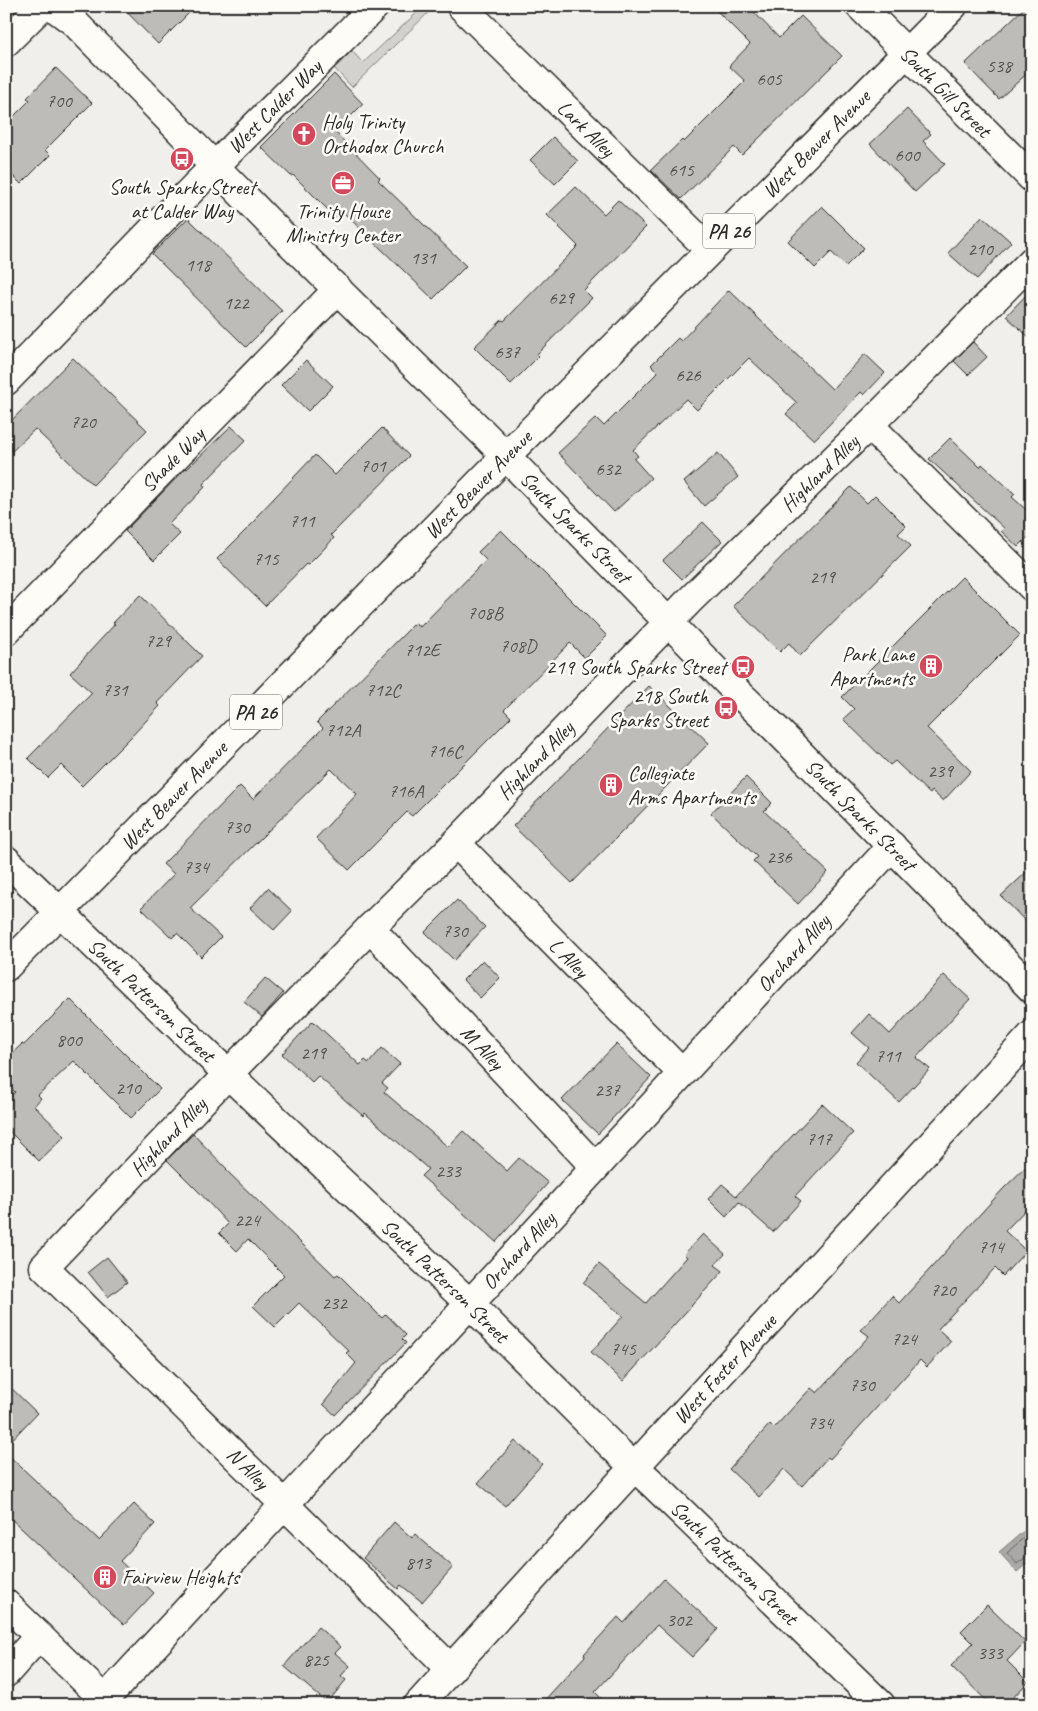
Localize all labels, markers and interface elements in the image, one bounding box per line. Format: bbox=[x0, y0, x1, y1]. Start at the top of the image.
street label: South Gill Street bbox=[895, 41, 998, 144]
street label: West Calder Way bbox=[222, 53, 328, 159]
house number: 538 bbox=[986, 54, 1014, 78]
house number: 605 bbox=[756, 67, 783, 91]
street label: West Beaver Avenue bbox=[757, 83, 877, 203]
house number: 700 bbox=[46, 89, 73, 113]
street label: Lark Alley bbox=[552, 95, 621, 164]
place label: Holy Trinity Orthodox Church bbox=[322, 109, 444, 159]
church icon: Holy Trinity Orthodox Church bbox=[291, 121, 317, 147]
house number: 600 bbox=[894, 143, 921, 167]
bus stop icon: South Sparks Street at Calder Way bbox=[169, 146, 195, 172]
house number: 615 bbox=[668, 158, 695, 182]
office icon: Trinity House Ministry Center bbox=[330, 170, 356, 196]
place label: South Sparks Street at Calder Way bbox=[109, 174, 258, 224]
place label: Trinity House Ministry Center bbox=[286, 198, 401, 248]
road number: PA 26 bbox=[703, 214, 755, 248]
house number: 210 bbox=[967, 237, 994, 261]
house number: 131 bbox=[410, 246, 437, 270]
house number: 118 bbox=[185, 253, 213, 277]
house number: 629 bbox=[548, 286, 575, 310]
house number: 122 bbox=[223, 291, 250, 315]
house number: 637 bbox=[494, 340, 521, 364]
house number: 626 bbox=[675, 363, 702, 387]
house number: 720 bbox=[70, 410, 97, 434]
street label: Shade Way bbox=[135, 420, 211, 498]
street label: West Beaver Avenue bbox=[419, 423, 539, 544]
street label: Highland Alley bbox=[775, 428, 866, 517]
house number: 701 bbox=[360, 454, 387, 478]
house number: 632 bbox=[595, 457, 622, 481]
street label: South Sparks Street bbox=[515, 466, 638, 591]
house number: 711 bbox=[289, 509, 316, 533]
house number: 715 bbox=[253, 547, 280, 571]
house number: 219 bbox=[809, 565, 836, 589]
house number: 708B bbox=[467, 601, 504, 625]
house number: 729 bbox=[145, 629, 172, 653]
house number: 708D bbox=[500, 634, 538, 658]
house number: 712E bbox=[404, 638, 443, 662]
place label: Park Lane Apartments bbox=[830, 641, 916, 691]
building icon: Park Lane Apartments bbox=[918, 653, 944, 679]
place label: 219 South Sparks Street bbox=[546, 654, 729, 680]
bus stop icon: 219 South Sparks Street bbox=[730, 654, 756, 680]
house number: 731 bbox=[102, 678, 129, 702]
house number: 712C bbox=[366, 678, 402, 702]
place label: 218 South Sparks Street bbox=[608, 683, 710, 733]
road number: PA 26 bbox=[230, 694, 282, 730]
bus stop icon: 218 South Sparks Street bbox=[713, 695, 739, 721]
street label: Highland Alley bbox=[492, 714, 581, 805]
house number: 712A bbox=[325, 718, 362, 742]
street label: West Beaver Avenue bbox=[115, 734, 234, 855]
house number: 716C bbox=[428, 739, 464, 763]
street label: South Sparks Street bbox=[800, 753, 923, 878]
house number: 239 bbox=[927, 759, 954, 783]
place label: Collegiate Arms Apartments bbox=[628, 760, 757, 810]
building icon: Collegiate Arms Apartments bbox=[598, 772, 624, 798]
house number: 716A bbox=[388, 779, 425, 803]
house number: 730 bbox=[224, 815, 251, 839]
house number: 236 bbox=[766, 845, 793, 869]
house number: 734 bbox=[183, 855, 211, 879]
street label: Orchard Alley bbox=[751, 907, 837, 997]
house number: 730 bbox=[442, 919, 469, 943]
street label: L Alley bbox=[544, 932, 595, 985]
street label: South Patterson Street bbox=[82, 933, 222, 1069]
street label: M Alley bbox=[455, 1020, 511, 1077]
house number: 800 bbox=[56, 1028, 83, 1052]
house number: 219 bbox=[300, 1041, 327, 1065]
house number: 711 bbox=[875, 1044, 902, 1068]
house number: 210 bbox=[115, 1076, 142, 1100]
house number: 237 bbox=[594, 1078, 621, 1102]
street label: Highland Alley bbox=[124, 1090, 213, 1182]
house number: 717 bbox=[806, 1127, 833, 1151]
house number: 233 bbox=[435, 1159, 462, 1183]
street label: Orchard Alley bbox=[476, 1205, 562, 1295]
house number: 224 bbox=[234, 1208, 262, 1232]
street label: South Patterson Street bbox=[376, 1213, 516, 1350]
house number: 714 bbox=[978, 1235, 1006, 1259]
house number: 720 bbox=[930, 1278, 957, 1302]
house number: 232 bbox=[321, 1291, 348, 1315]
street label: West Foster Avenue bbox=[668, 1308, 783, 1429]
house number: 724 bbox=[891, 1327, 919, 1351]
house number: 745 bbox=[610, 1337, 637, 1361]
house number: 730 bbox=[849, 1373, 876, 1397]
house number: 734 bbox=[807, 1411, 835, 1435]
street label: N Alley bbox=[221, 1441, 276, 1496]
street label: South Patterson Street bbox=[665, 1495, 805, 1632]
house number: 813 bbox=[405, 1551, 432, 1575]
building icon: Fairview Heights bbox=[92, 1564, 118, 1590]
place label: Fairview Heights bbox=[122, 1564, 241, 1590]
house number: 302 bbox=[666, 1608, 693, 1632]
house number: 333 bbox=[977, 1641, 1004, 1665]
house number: 825 bbox=[303, 1648, 330, 1672]

